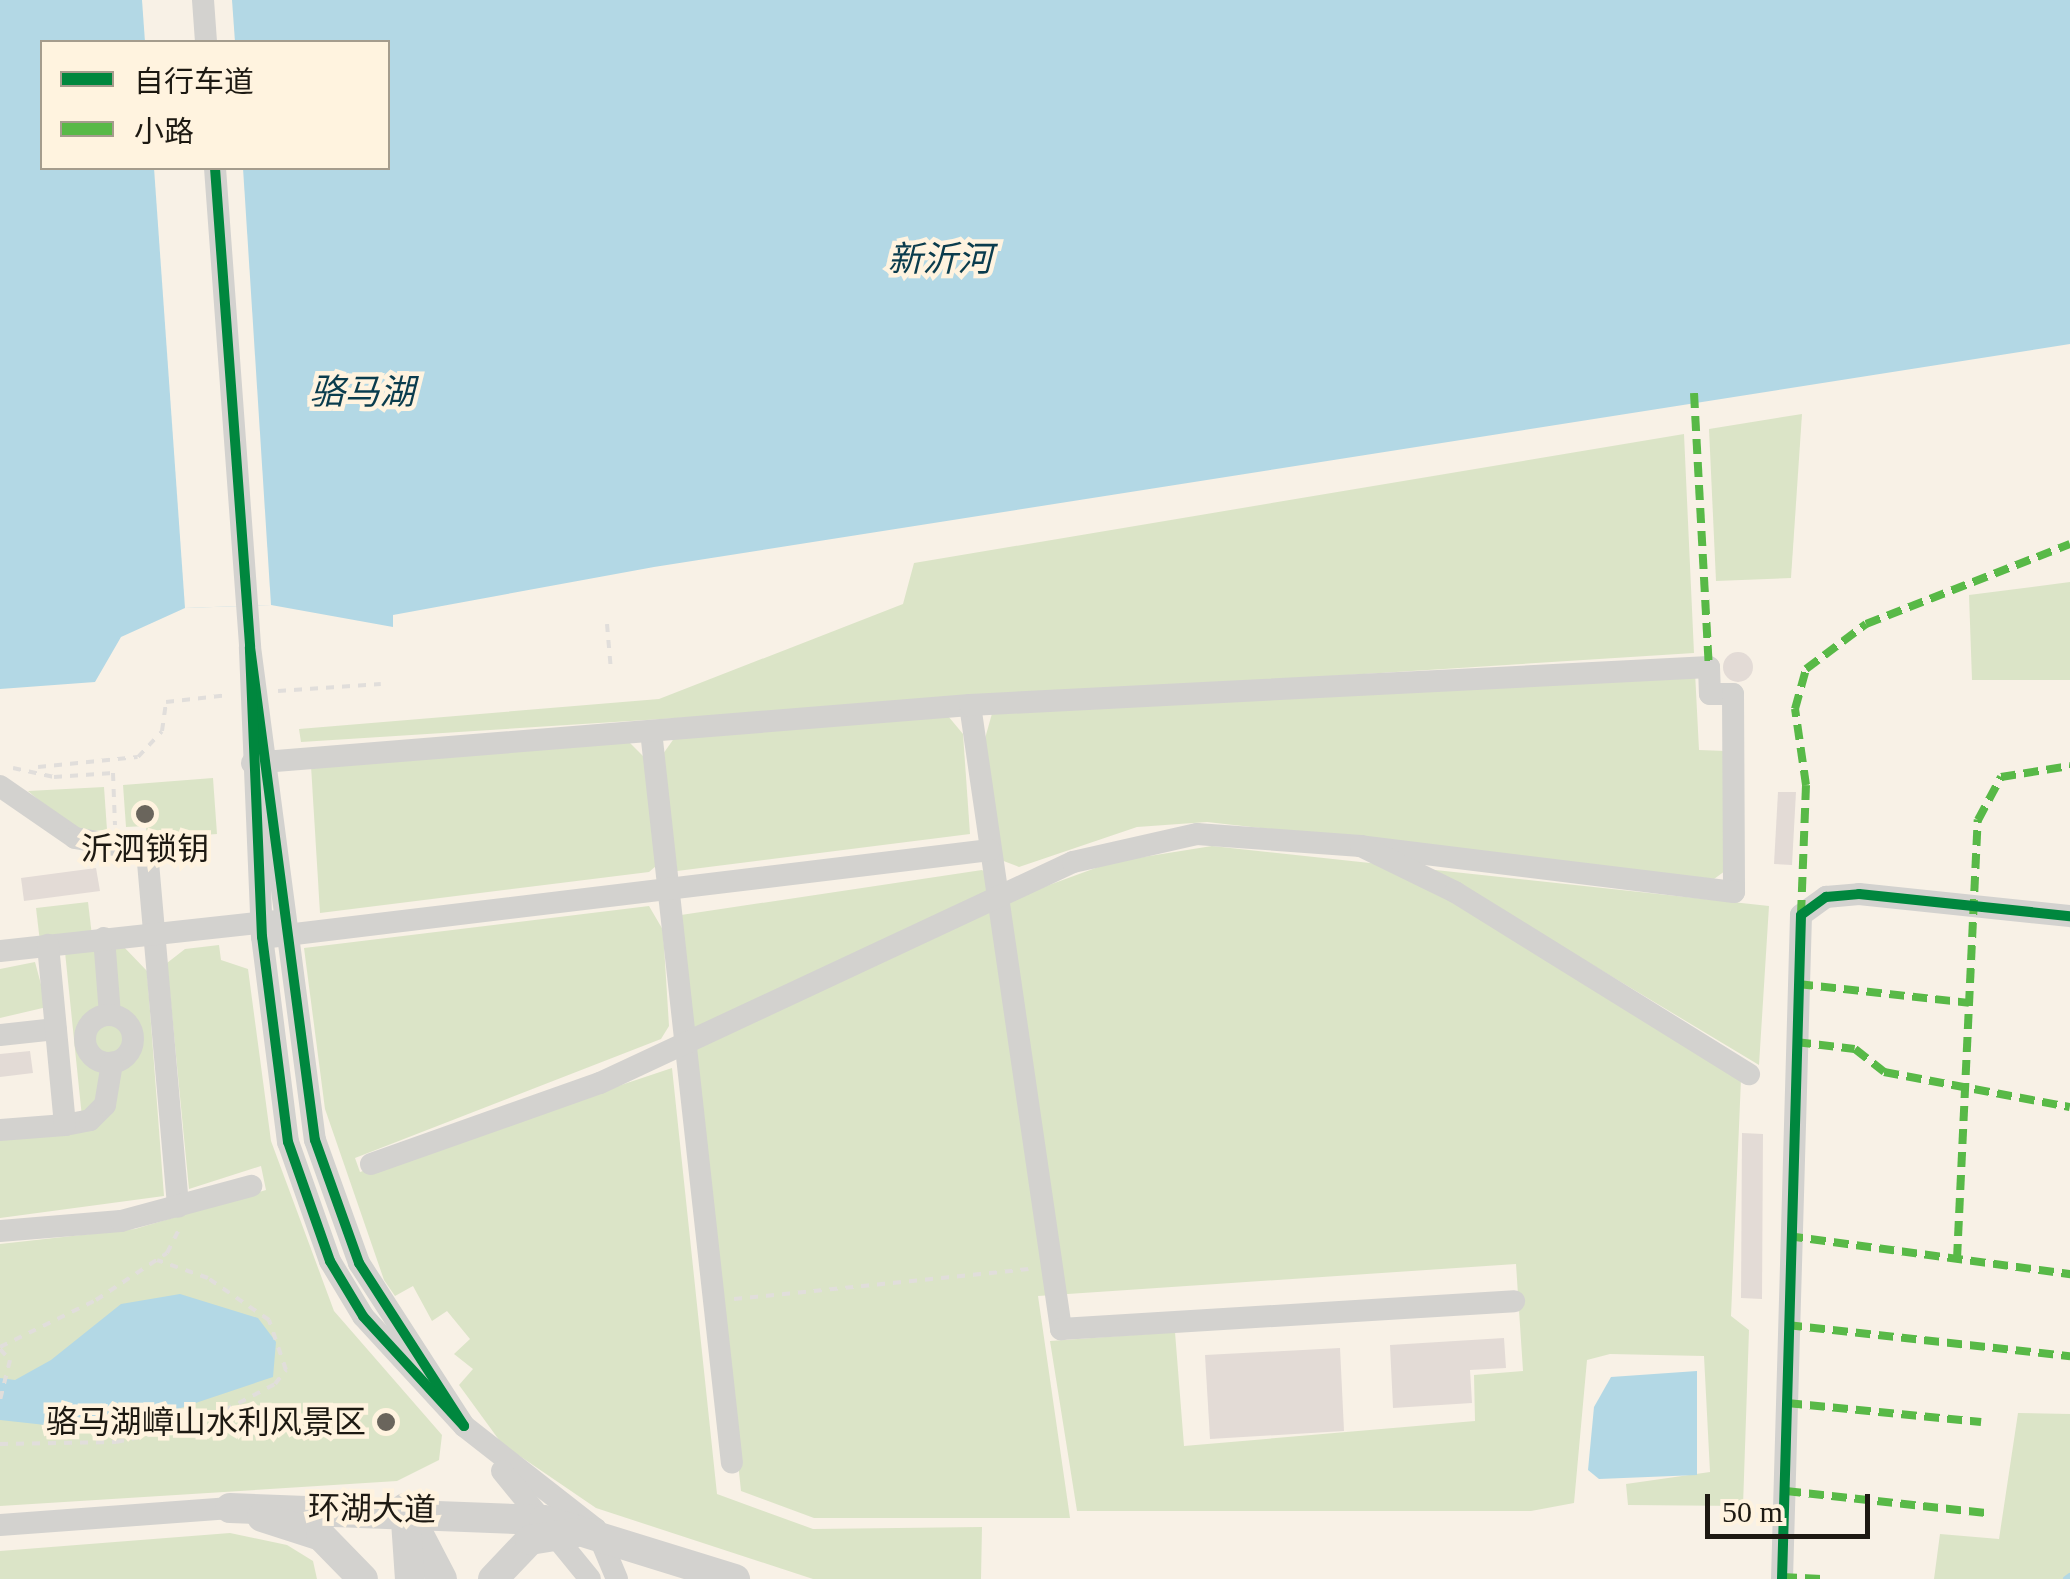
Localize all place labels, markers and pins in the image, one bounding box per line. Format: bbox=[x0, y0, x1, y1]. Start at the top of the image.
marker: 沂泗锁钥 bbox=[134, 803, 156, 825]
place label: 沂泗锁钥 bbox=[81, 830, 209, 868]
place label: 骆马湖嶂山水利风景区 bbox=[46, 1403, 366, 1441]
marker: 骆马湖嶂山水利风景区 bbox=[375, 1411, 397, 1433]

